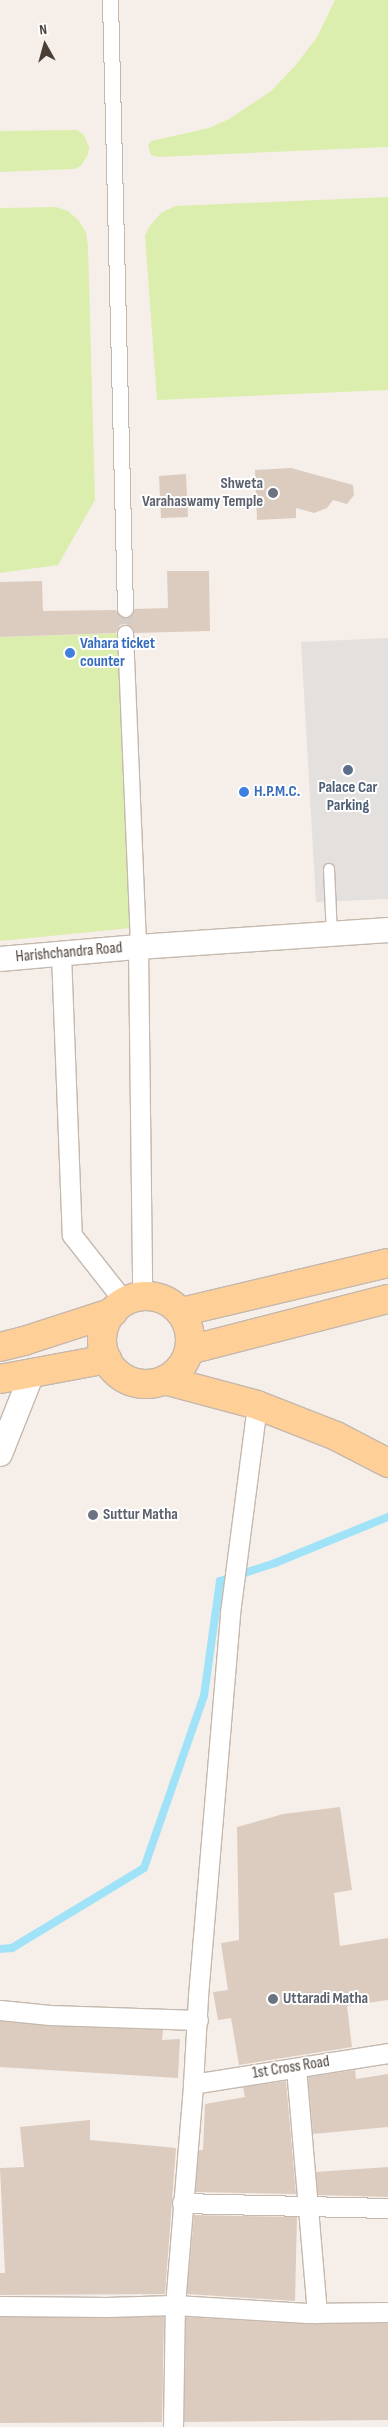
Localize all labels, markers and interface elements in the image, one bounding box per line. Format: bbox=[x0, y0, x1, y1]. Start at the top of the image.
north arrow bbox=[20, 20, 70, 70]
text: N bbox=[38, 21, 48, 39]
place label: Shweta Varahaswamy Temple bbox=[142, 474, 263, 512]
marker: Shweta Varahaswamy Temple bbox=[267, 487, 279, 499]
place label: Vahara ticket counter bbox=[80, 634, 155, 672]
marker: Vahara ticket counter bbox=[64, 647, 76, 659]
marker: Palace Car Parking bbox=[342, 764, 354, 776]
place label: Palace Car Parking bbox=[319, 778, 377, 816]
place label: H.P.M.C. bbox=[254, 782, 300, 802]
marker: H.P.M.C. bbox=[238, 786, 250, 798]
street label: Harishchandra Road bbox=[15, 939, 123, 967]
place label: Suttur Matha bbox=[103, 1505, 178, 1525]
marker: Suttur Matha bbox=[87, 1509, 99, 1521]
place label: Uttaradi Matha bbox=[283, 1989, 368, 2009]
marker: Uttaradi Matha bbox=[267, 1993, 279, 2005]
street label: 1st Cross Road bbox=[251, 2052, 331, 2084]

